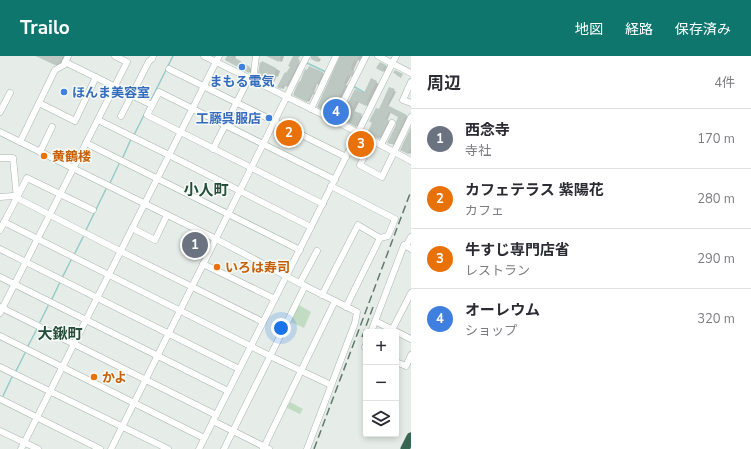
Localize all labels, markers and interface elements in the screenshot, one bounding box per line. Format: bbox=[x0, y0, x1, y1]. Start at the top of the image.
text: Trailo bbox=[20, 15, 70, 41]
text: 地図 bbox=[575, 20, 603, 39]
text: 経路 bbox=[625, 20, 653, 39]
text: 保存済み bbox=[675, 20, 731, 39]
marker: まもる電気 bbox=[237, 62, 247, 72]
text: 周辺 bbox=[427, 72, 461, 95]
place label: まもる電気 bbox=[209, 73, 275, 91]
text: 4件 bbox=[714, 74, 735, 92]
place label: ほんま美容室 bbox=[72, 84, 150, 102]
marker: ほんま美容室 bbox=[59, 87, 69, 97]
pin: 4 bbox=[323, 97, 349, 127]
place label: 工藤呉服店 bbox=[196, 110, 261, 128]
marker: 工藤呉服店 bbox=[264, 113, 274, 123]
pin: 2 bbox=[276, 118, 302, 148]
text: 西念寺 bbox=[465, 120, 510, 140]
pin: 3 bbox=[348, 129, 374, 159]
text: 1 bbox=[436, 130, 444, 148]
text: 170 m bbox=[697, 130, 735, 148]
text: 寺社 bbox=[465, 142, 491, 160]
place label: 黄鶴楼 bbox=[52, 148, 91, 166]
marker: 黄鶴楼 bbox=[39, 151, 49, 161]
district label: 小人町 bbox=[183, 180, 229, 200]
text: カフェテラス 紫陽花 bbox=[465, 180, 604, 200]
text: 2 bbox=[436, 190, 444, 208]
text: 280 m bbox=[697, 190, 735, 208]
text: カフェ bbox=[465, 202, 504, 220]
pin: 1 bbox=[182, 230, 208, 260]
text: 牛すじ専門店省 bbox=[465, 240, 570, 260]
text: 3 bbox=[436, 250, 444, 268]
text: 290 m bbox=[697, 250, 735, 268]
place label: いろは寿司 bbox=[225, 259, 290, 277]
marker: いろは寿司 bbox=[212, 262, 222, 272]
text: レストラン bbox=[465, 262, 530, 280]
text: オーレウム bbox=[465, 300, 540, 320]
text: 4 bbox=[436, 310, 444, 328]
text: 320 m bbox=[697, 310, 735, 328]
your location bbox=[271, 318, 291, 338]
text: ショップ bbox=[465, 322, 517, 340]
district label: 大鍬町 bbox=[37, 324, 83, 344]
map controls bbox=[363, 329, 399, 437]
button: + bbox=[363, 329, 399, 365]
button: − bbox=[363, 365, 399, 401]
place label: かよ bbox=[102, 369, 127, 387]
marker: かよ bbox=[89, 372, 99, 382]
button: layers bbox=[363, 401, 399, 437]

